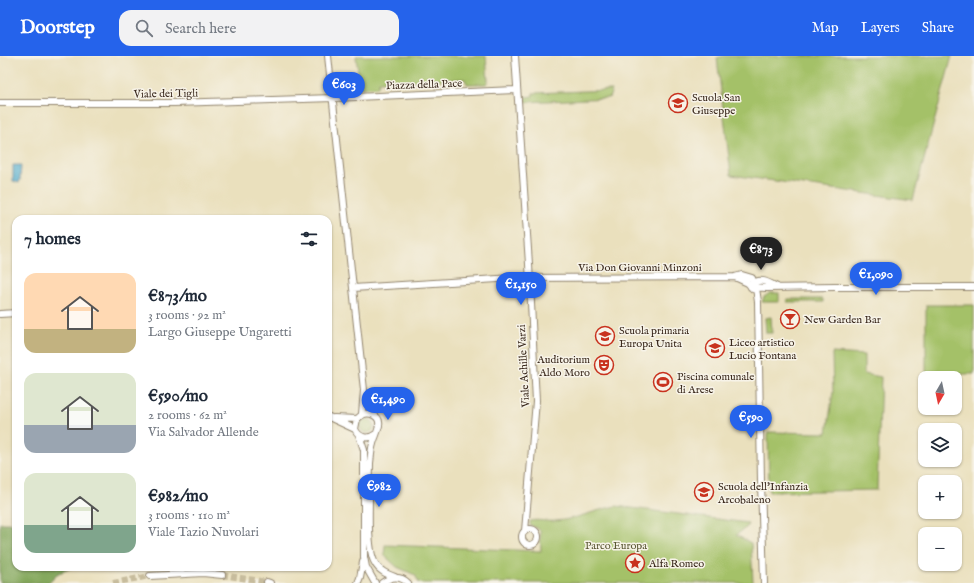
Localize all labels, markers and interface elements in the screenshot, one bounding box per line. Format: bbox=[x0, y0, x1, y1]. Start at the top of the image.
search box bbox=[119, 10, 399, 46]
text: Doorstep bbox=[20, 16, 95, 40]
icon: search bbox=[133, 17, 155, 39]
text: Search here bbox=[165, 19, 236, 38]
text: Map bbox=[812, 19, 839, 37]
text: Layers bbox=[861, 19, 900, 37]
text: Share bbox=[922, 19, 954, 37]
pin: €603 bbox=[320, 72, 368, 106]
text: €603 bbox=[332, 76, 356, 93]
street label: Piazza della Pace bbox=[386, 77, 462, 93]
street label: Viale dei Tigli bbox=[133, 86, 198, 102]
place label: Scuola San Giuseppe bbox=[692, 91, 740, 118]
school or university icon: Scuola San Giuseppe bbox=[667, 92, 689, 114]
icon: filters bbox=[298, 228, 320, 250]
text: 7 homes bbox=[24, 229, 81, 250]
pin: €873 bbox=[737, 237, 785, 271]
text: €873 bbox=[749, 241, 773, 258]
street label: Via Don Giovanni Minzoni bbox=[577, 261, 702, 275]
pin: €1,090 bbox=[843, 262, 909, 296]
text: €1,090 bbox=[859, 266, 893, 283]
pin: €1,150 bbox=[488, 272, 554, 306]
text: €1,150 bbox=[505, 276, 537, 293]
text: €873/mo bbox=[148, 286, 207, 307]
icon: home bbox=[56, 289, 104, 337]
text: 3 rooms · 92 m² bbox=[148, 307, 226, 324]
bar icon: New Garden Bar bbox=[779, 308, 801, 330]
place label: New Garden Bar bbox=[804, 313, 881, 327]
text: Largo Giuseppe Ungaretti bbox=[148, 324, 292, 341]
street label: Viale Achille Varzi bbox=[515, 324, 533, 409]
place label: Scuola primaria Europa Unita bbox=[619, 324, 689, 351]
school or university icon: Scuola primaria Europa Unita bbox=[594, 325, 616, 347]
place label: Liceo artistico Lucio Fontana bbox=[729, 336, 796, 363]
school or university icon: Liceo artistico Lucio Fontana bbox=[704, 337, 726, 359]
place label: Auditorium Aldo Moro bbox=[536, 353, 590, 380]
theatre icon: Auditorium Aldo Moro bbox=[593, 354, 615, 376]
place label: Piscina comunale di Arese bbox=[677, 370, 754, 397]
sports icon: Piscina comunale di Arese bbox=[652, 371, 674, 393]
north arrow bbox=[918, 371, 962, 415]
map controls bbox=[918, 371, 962, 571]
text: €590/mo bbox=[148, 386, 208, 407]
pin: €1,490 bbox=[355, 387, 421, 421]
icon: home bbox=[56, 389, 104, 437]
text: €1,490 bbox=[371, 391, 405, 408]
pin: €590 bbox=[727, 405, 775, 439]
text: 2 rooms · 62 m² bbox=[148, 407, 227, 424]
text: €590 bbox=[739, 409, 763, 426]
button: layers bbox=[918, 423, 962, 467]
text: Via Salvador Allende bbox=[148, 424, 259, 441]
pin: €982 bbox=[355, 474, 403, 508]
button: + bbox=[918, 475, 962, 519]
text: €982 bbox=[367, 478, 391, 495]
place label: Scuola dell'Infanzia Arcobaleno bbox=[717, 480, 808, 507]
school or university icon: Scuola dell'Infanzia Arcobaleno bbox=[693, 481, 715, 503]
text: €982/mo bbox=[148, 486, 208, 507]
icon: home bbox=[56, 489, 104, 537]
text: 3 rooms · 110 m² bbox=[148, 507, 230, 524]
text: Viale Tazio Nuvolari bbox=[148, 524, 259, 541]
button: − bbox=[918, 527, 962, 571]
park label: Parco Europa bbox=[585, 539, 647, 553]
place icon: Alfa Romeo bbox=[624, 552, 646, 574]
place label: Alfa Romeo bbox=[648, 557, 704, 571]

